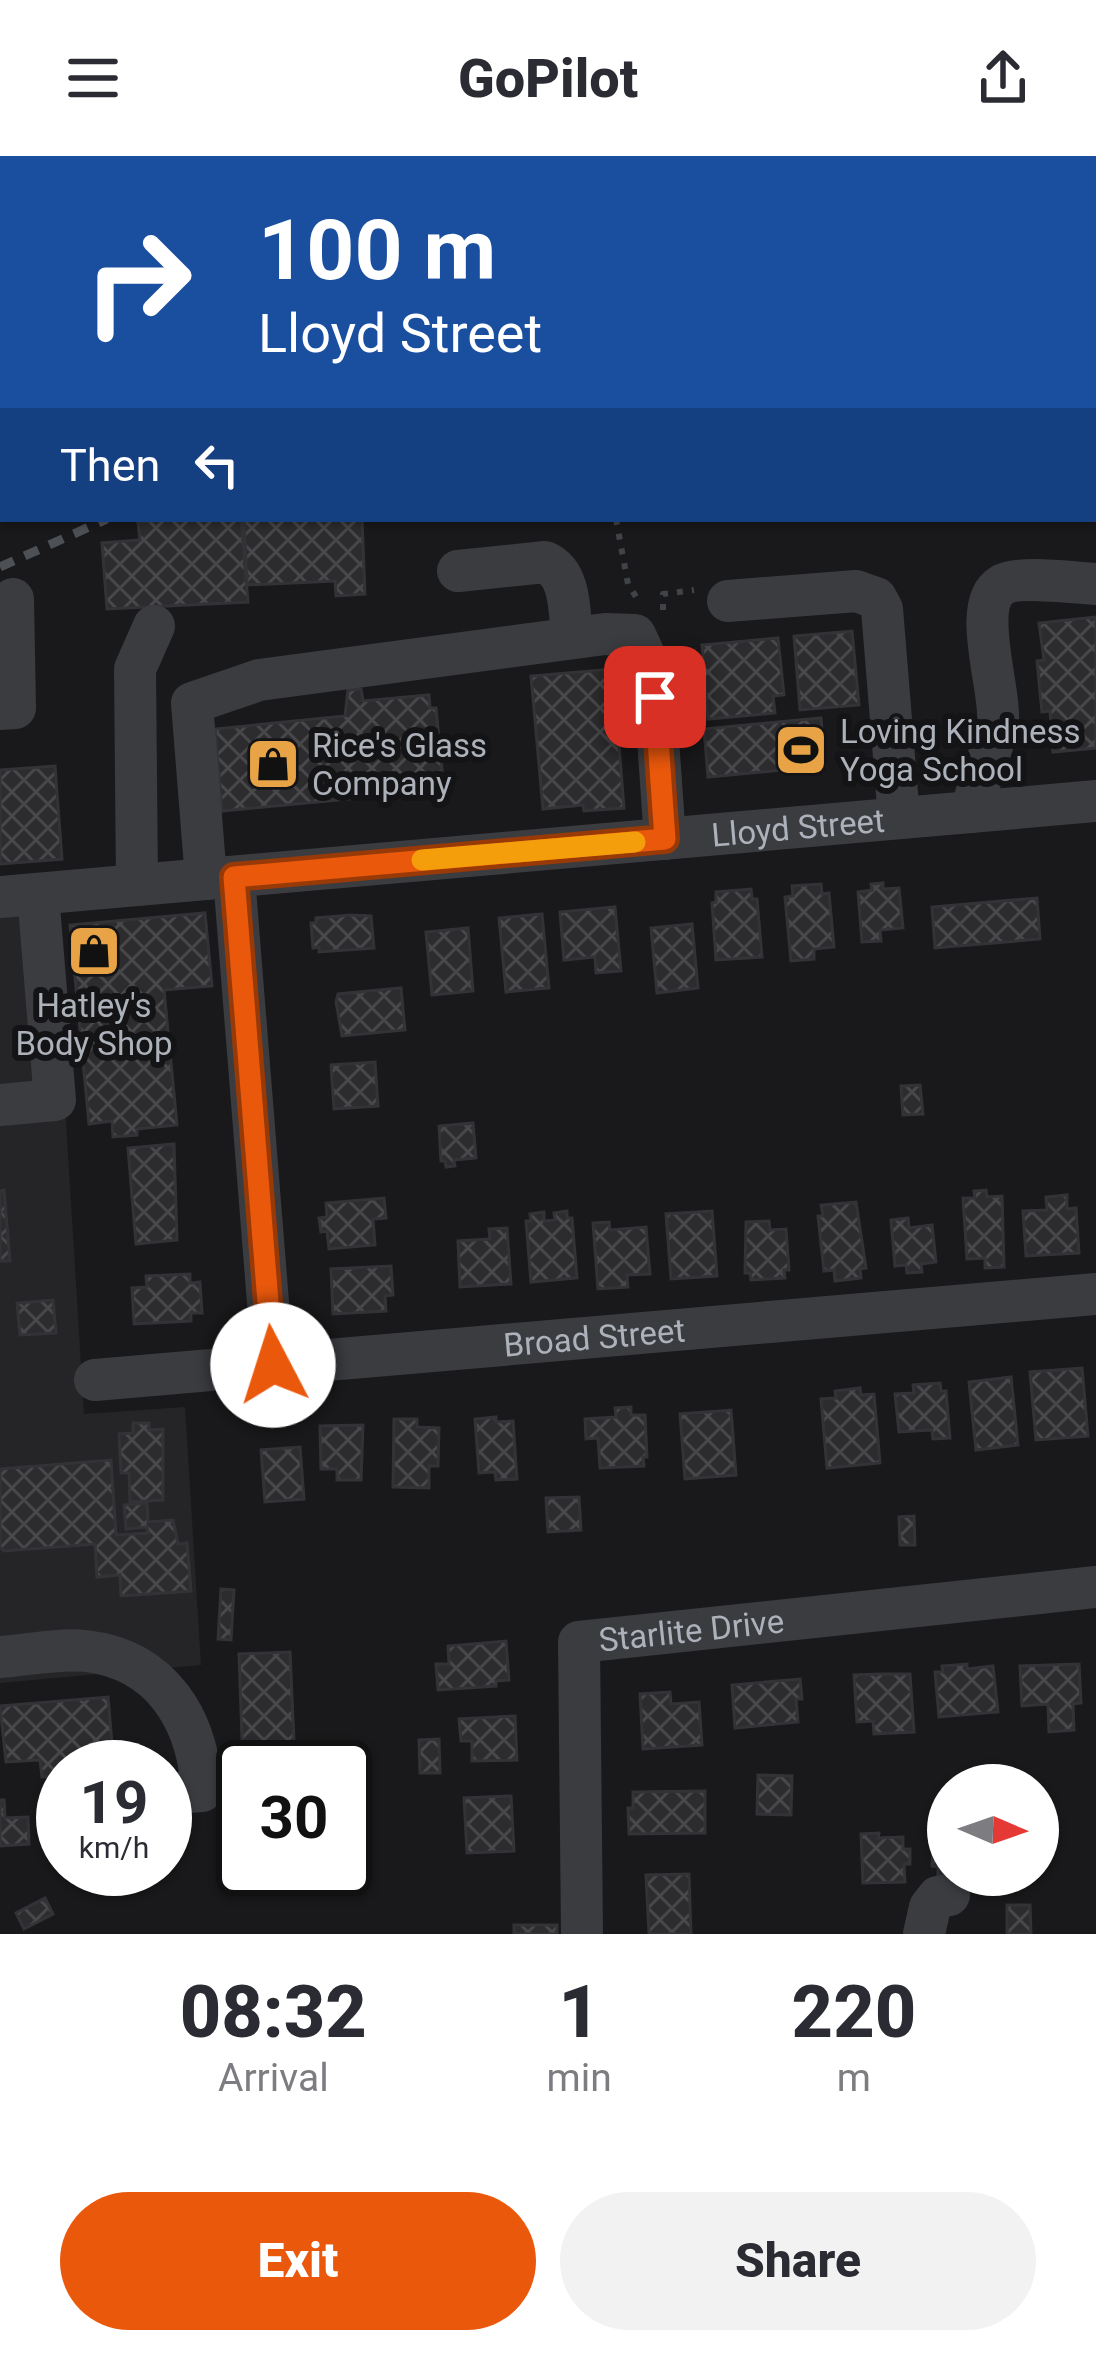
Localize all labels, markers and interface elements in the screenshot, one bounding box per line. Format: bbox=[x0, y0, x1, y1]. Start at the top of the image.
icon: menu bbox=[60, 45, 126, 111]
icon: share bbox=[970, 45, 1036, 111]
text: GoPilot bbox=[458, 47, 638, 110]
text: 100 m bbox=[258, 201, 496, 300]
icon: right bbox=[60, 204, 216, 360]
text: Lloyd Street bbox=[258, 302, 542, 365]
icon: left bbox=[184, 432, 250, 498]
text: Then bbox=[60, 439, 160, 492]
pin bbox=[604, 646, 706, 748]
icon: arrive bbox=[622, 664, 688, 730]
place label: Loving Kindness Yoga School bbox=[840, 712, 1081, 789]
sports icon: Loving Kindness Yoga School bbox=[773, 722, 829, 778]
place label: Rice's Glass Company bbox=[312, 726, 487, 803]
shop icon: Rice's Glass Company bbox=[245, 736, 301, 792]
street label: Lloyd Street bbox=[710, 801, 886, 855]
shop icon: Hatley's Body Shop bbox=[66, 923, 122, 979]
place label: Hatley's Body Shop bbox=[16, 986, 172, 1063]
position arrow bbox=[210, 1302, 336, 1428]
street label: Broad Street bbox=[502, 1310, 687, 1365]
street label: Starlite Drive bbox=[597, 1601, 786, 1660]
speed limit sign: 30 bbox=[216, 1740, 372, 1896]
north arrow bbox=[927, 1764, 1059, 1896]
map controls bbox=[927, 1764, 1059, 1896]
text: 19 bbox=[80, 1767, 148, 1838]
text: km/h bbox=[79, 1830, 149, 1865]
text: 08:32 bbox=[180, 1970, 367, 2055]
text: 1 bbox=[558, 1970, 600, 2055]
text: 220 bbox=[792, 1970, 916, 2055]
text: Arrival bbox=[218, 2055, 329, 2101]
text: min bbox=[547, 2055, 612, 2101]
text: m bbox=[837, 2055, 871, 2101]
button: Exit bbox=[60, 2192, 536, 2330]
button: Share bbox=[560, 2192, 1036, 2330]

